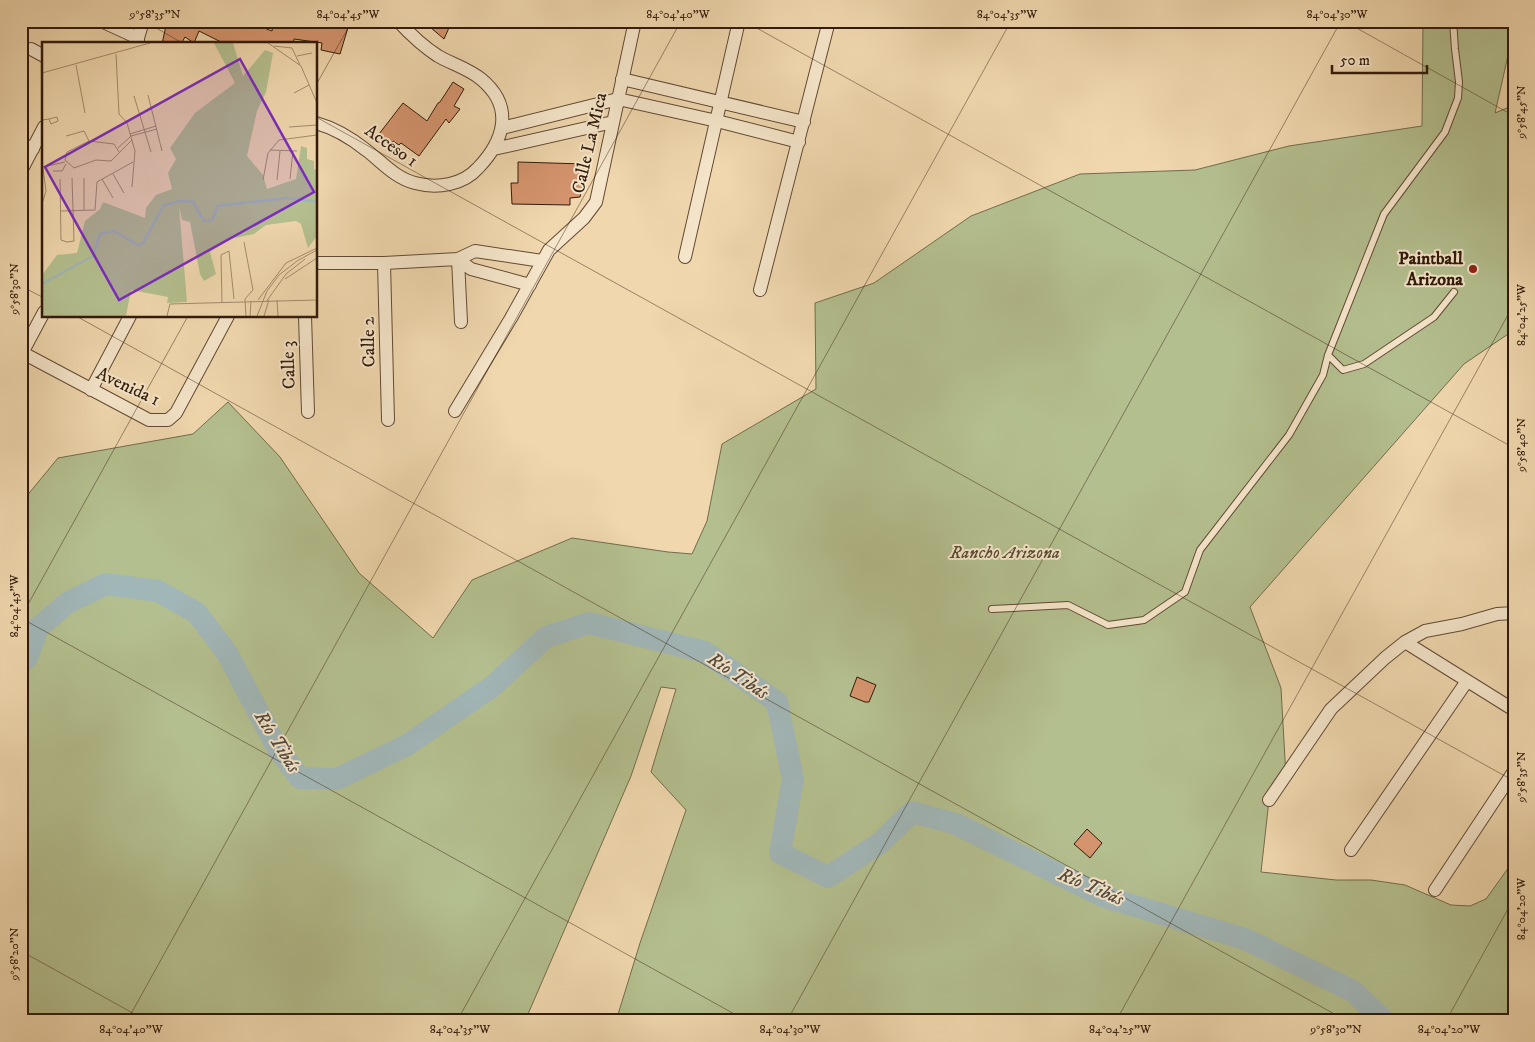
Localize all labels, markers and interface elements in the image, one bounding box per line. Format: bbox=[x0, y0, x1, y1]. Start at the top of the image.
text: 9°58'35"N bbox=[128, 7, 181, 22]
text: 84°04'45"W bbox=[317, 7, 380, 22]
text: 84°04'40"W bbox=[646, 7, 711, 22]
text: 84°04'35"W bbox=[977, 7, 1038, 22]
text: 84°04'30"W bbox=[1306, 7, 1369, 22]
inset map bbox=[42, 42, 318, 318]
scale bar bbox=[1332, 42, 1428, 74]
text: 50 m bbox=[1340, 51, 1370, 70]
text: 9°58'45"N bbox=[1514, 85, 1529, 140]
street label: Calle La Mica bbox=[568, 90, 612, 195]
street label: Acceso 1 bbox=[360, 120, 422, 172]
place label: Paintball Arizona bbox=[1398, 248, 1464, 291]
text: 9°58'30"N bbox=[7, 263, 22, 316]
marker: Paintball Arizona bbox=[1467, 263, 1479, 275]
text: 84°04'25"W bbox=[1514, 283, 1529, 346]
street label: Calle 2 bbox=[358, 316, 380, 367]
street label: Calle 3 bbox=[277, 340, 301, 390]
street label: Avenida 1 bbox=[93, 363, 163, 411]
text: 9°58'40"N bbox=[1514, 418, 1529, 473]
park label: Rancho Arizona bbox=[949, 542, 1060, 564]
text: 84°04'45"W bbox=[7, 574, 22, 637]
water label: Río Tibás bbox=[702, 647, 774, 705]
water label: Río Tibás bbox=[249, 706, 306, 778]
text: 9°58'35"N bbox=[1514, 751, 1529, 804]
water label: Río Tibás bbox=[1054, 863, 1128, 911]
text: 84°04'20"W bbox=[1514, 877, 1529, 940]
text: 9°58'20"N bbox=[7, 927, 22, 982]
text: 84°04'40"W bbox=[99, 1022, 164, 1037]
text: 84°04'35"W bbox=[430, 1022, 491, 1037]
text: 84°04'30"W bbox=[759, 1022, 822, 1037]
text: 84°04'25"W bbox=[1089, 1022, 1152, 1037]
text: 9°58'30"N bbox=[1309, 1022, 1362, 1037]
text: 84°04'20"W bbox=[1418, 1022, 1481, 1037]

